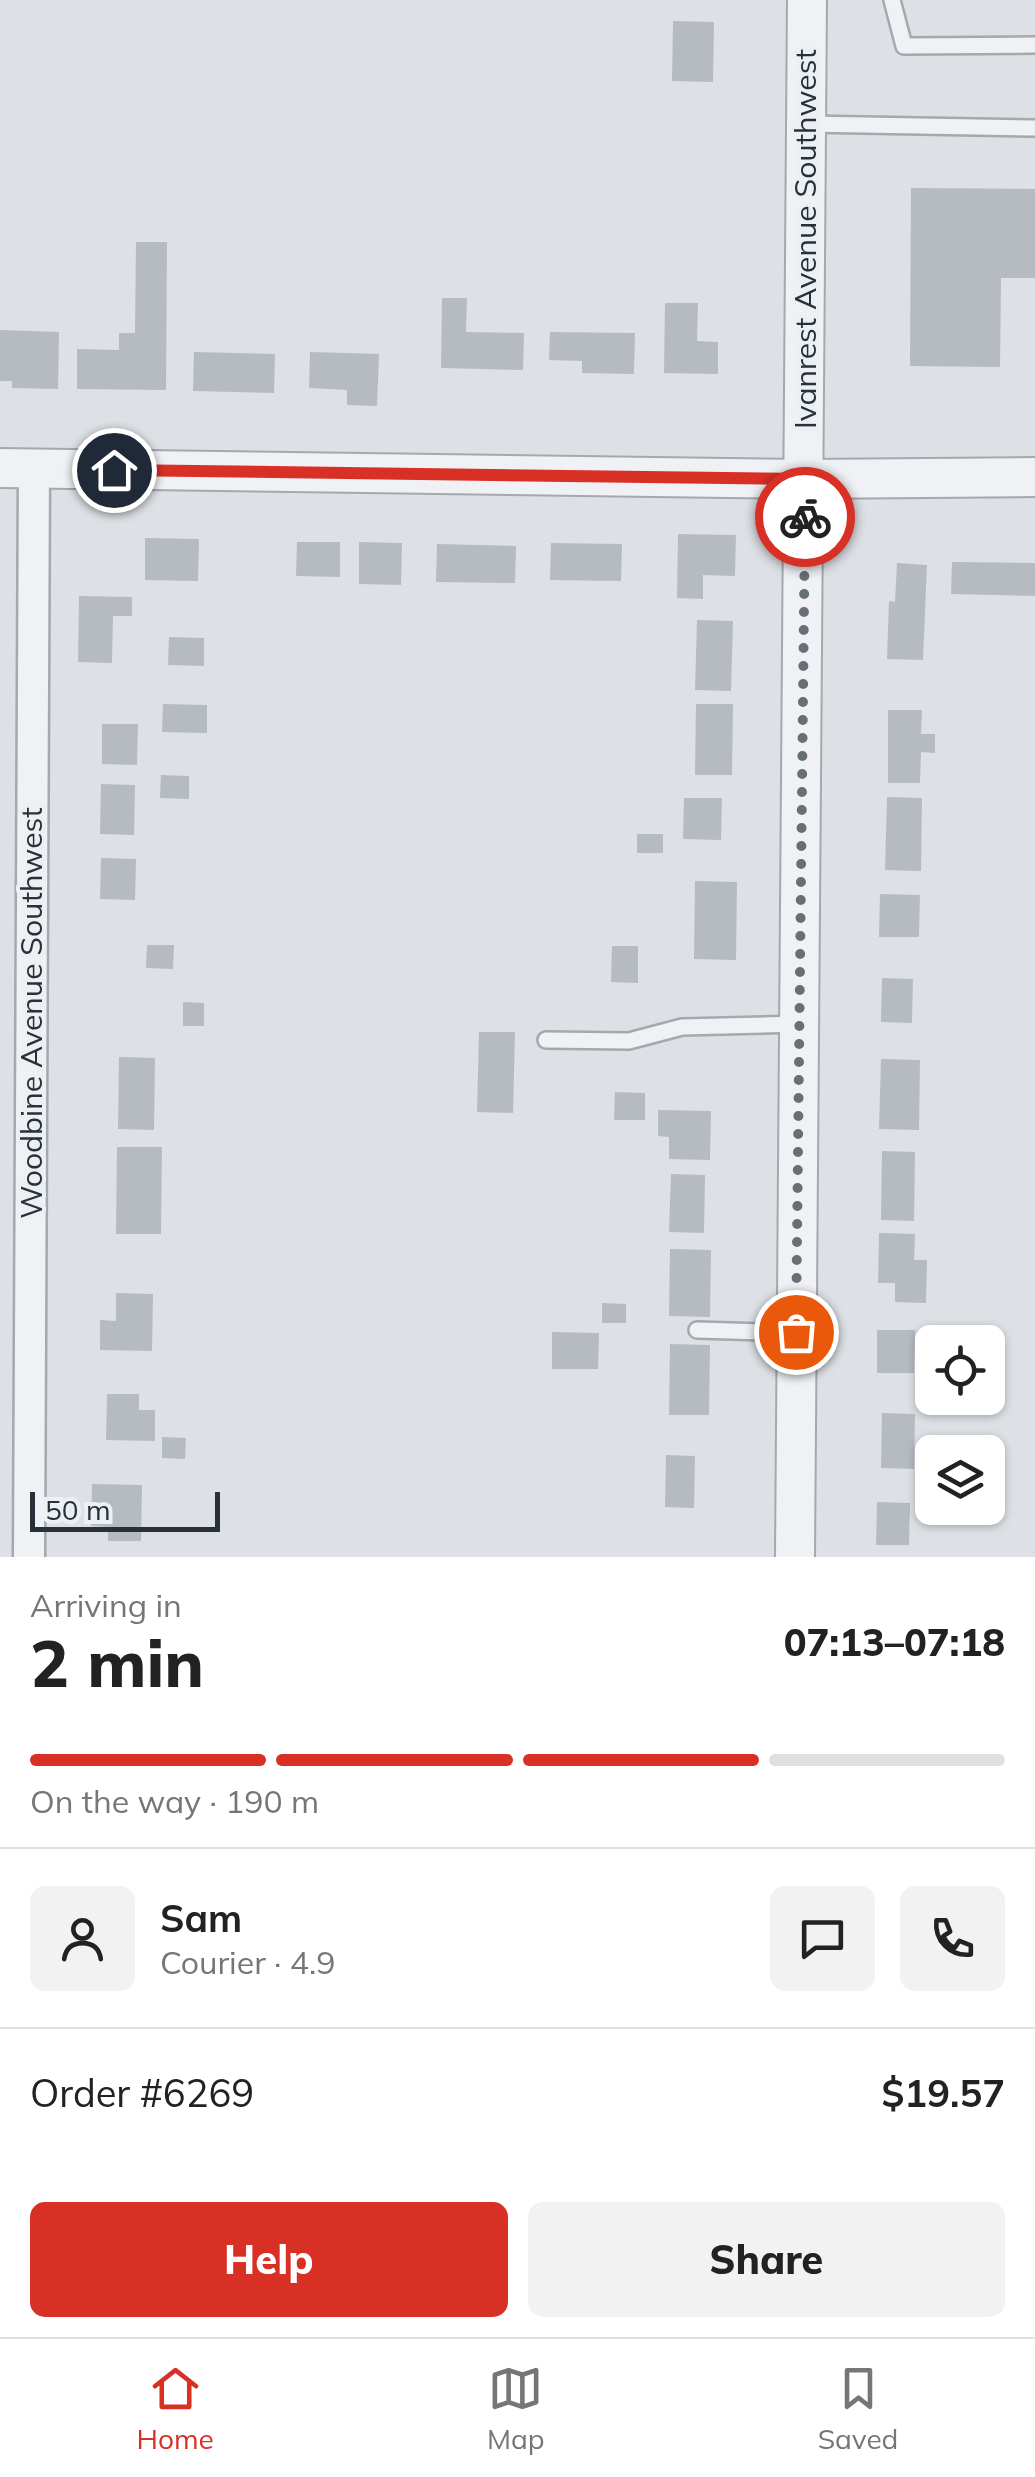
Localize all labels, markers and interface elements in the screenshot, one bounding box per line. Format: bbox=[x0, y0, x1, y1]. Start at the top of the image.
street label: Ivanrest Avenue Southwest bbox=[786, 49, 824, 429]
pin bbox=[72, 428, 157, 513]
icon: home bbox=[87, 443, 142, 498]
courier bbox=[755, 467, 855, 567]
icon: bike bbox=[778, 490, 833, 545]
street label: Woodbine Avenue Southwest bbox=[12, 807, 50, 1219]
pin bbox=[754, 1290, 839, 1375]
icon: bag bbox=[769, 1305, 824, 1360]
map controls bbox=[915, 1325, 1005, 1525]
button: locate bbox=[915, 1325, 1005, 1415]
button: layers bbox=[915, 1435, 1005, 1525]
scale bar bbox=[30, 1487, 220, 1532]
text: 50 m bbox=[45, 1492, 111, 1527]
text: Arriving in bbox=[30, 1585, 182, 1625]
text: 07:13–07:18 bbox=[784, 1618, 1005, 1666]
text: 2 min bbox=[30, 1622, 204, 1703]
text: On the way · 190 m bbox=[30, 1781, 319, 1821]
button: person bbox=[30, 1886, 135, 1991]
button: chat bbox=[770, 1886, 875, 1991]
button: phone bbox=[900, 1886, 1005, 1991]
text: Sam bbox=[160, 1894, 242, 1942]
text: Courier · 4.9 bbox=[160, 1942, 336, 1982]
text: Order #6269 bbox=[30, 2069, 254, 2117]
text: $19.57 bbox=[882, 2069, 1005, 2117]
button: Help bbox=[30, 2202, 508, 2317]
button: Share bbox=[528, 2202, 1005, 2317]
tab: Home bbox=[137, 2361, 214, 2456]
tab: Map bbox=[487, 2361, 545, 2456]
tab: Saved bbox=[818, 2361, 898, 2456]

